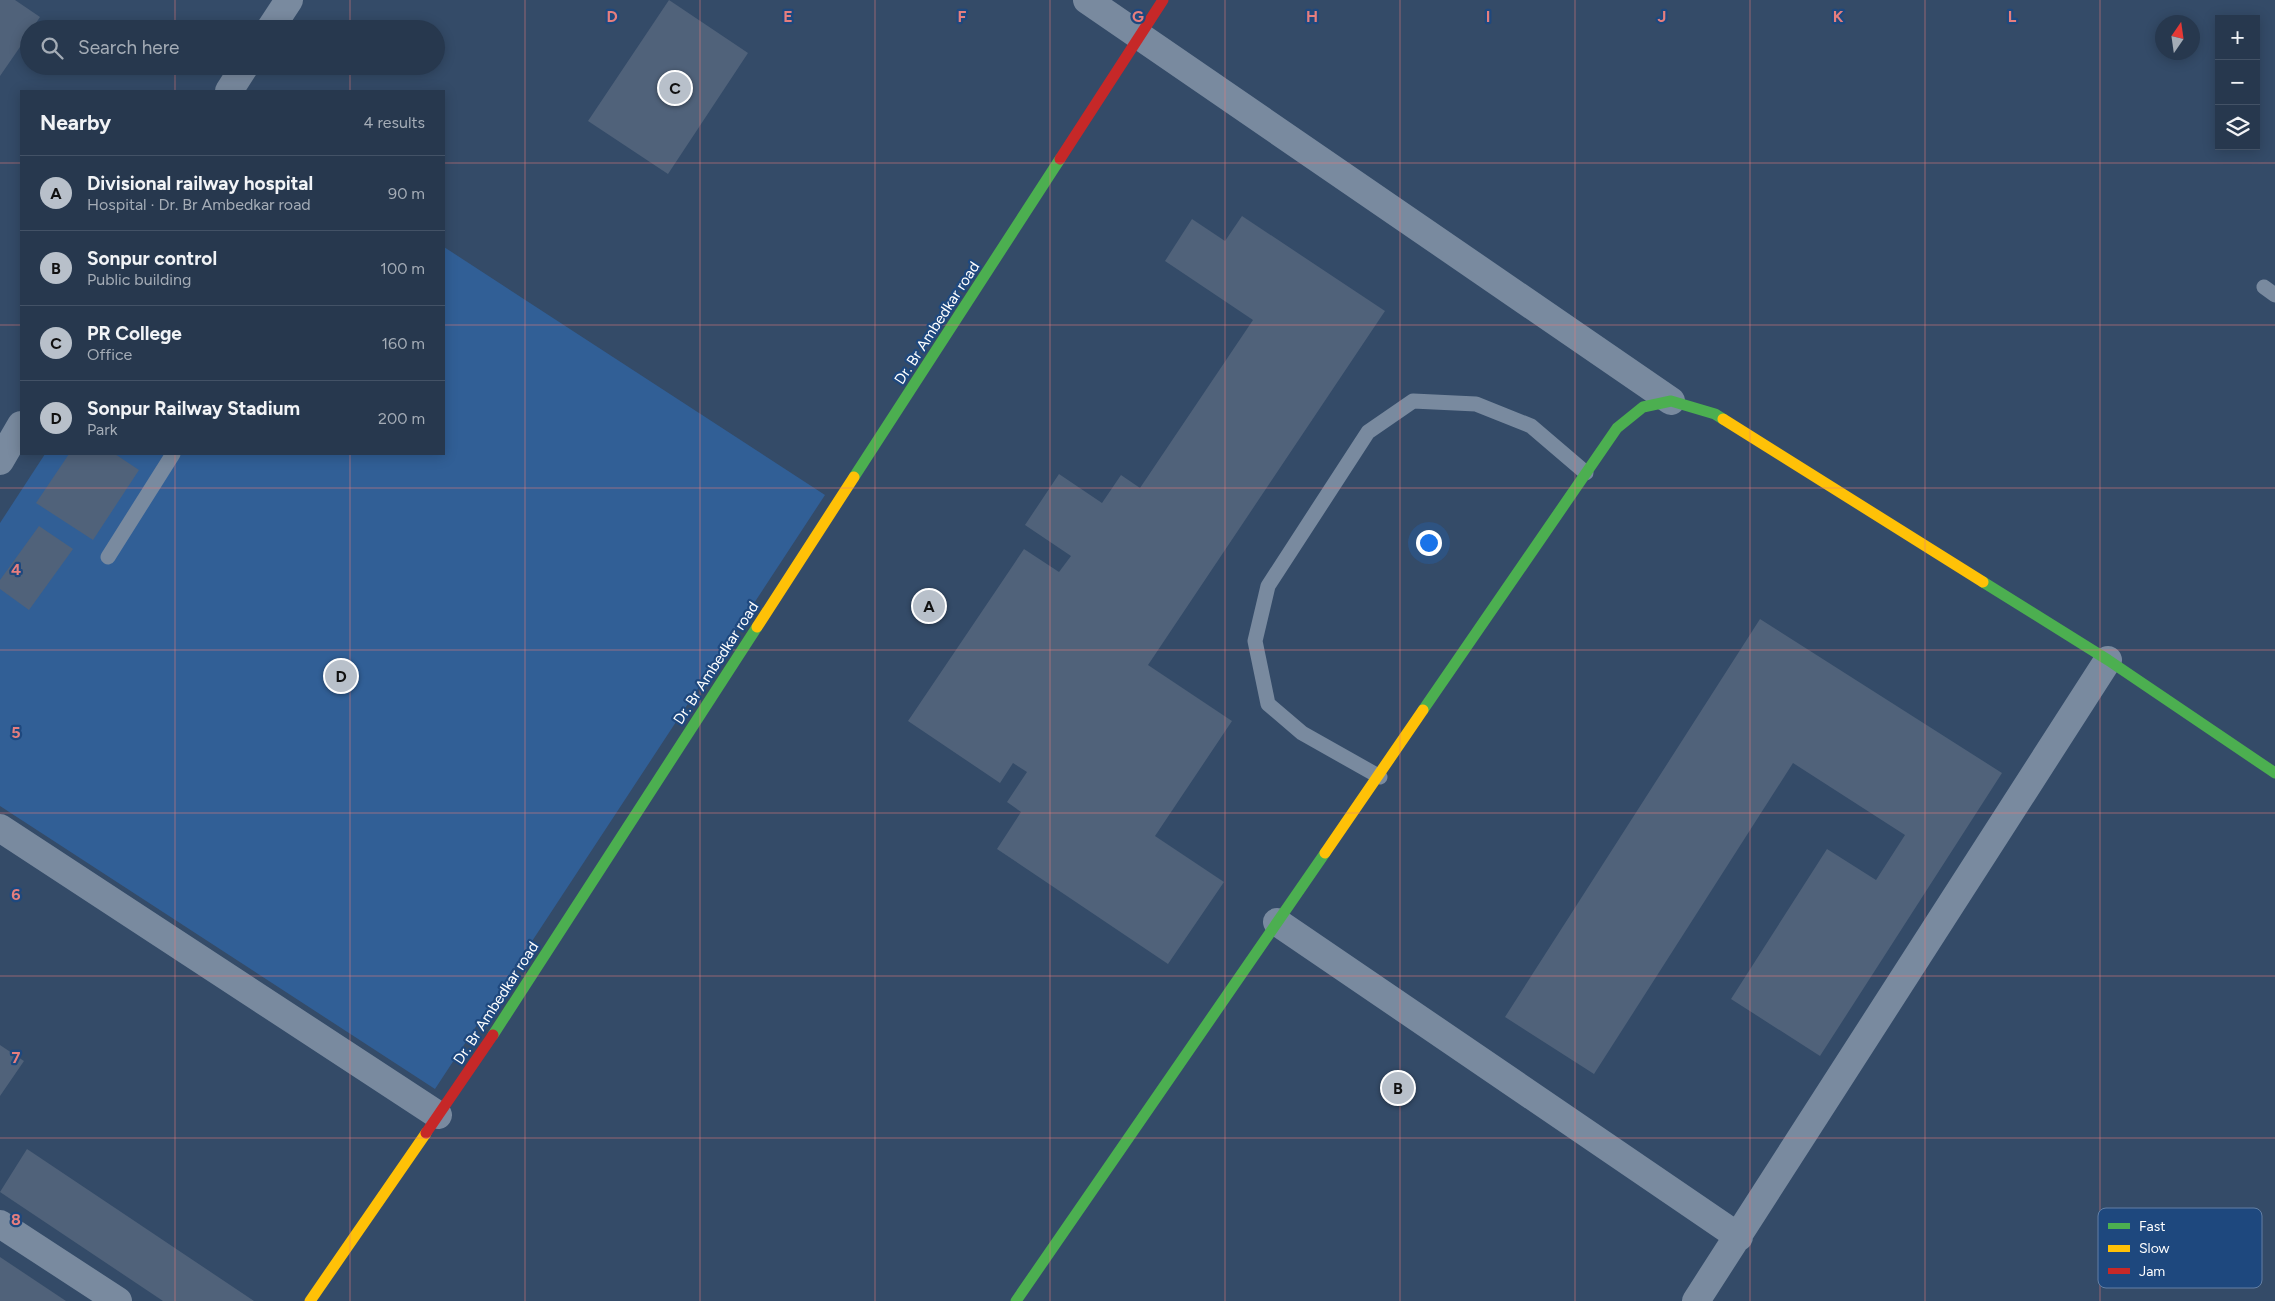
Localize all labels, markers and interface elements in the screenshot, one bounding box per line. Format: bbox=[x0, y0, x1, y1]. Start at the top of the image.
text: D bbox=[606, 7, 618, 26]
text: E bbox=[783, 7, 793, 26]
text: F bbox=[958, 7, 967, 26]
text: G bbox=[1132, 7, 1144, 26]
text: H bbox=[1306, 7, 1318, 26]
text: I bbox=[1486, 7, 1490, 26]
text: J bbox=[1658, 7, 1666, 26]
text: K bbox=[1833, 7, 1844, 26]
text: L bbox=[2008, 7, 2017, 26]
north arrow bbox=[2155, 15, 2200, 60]
map controls bbox=[2215, 15, 2260, 150]
button: + bbox=[2215, 15, 2260, 60]
search box bbox=[20, 20, 445, 75]
icon: search bbox=[38, 34, 66, 62]
text: Search here bbox=[78, 36, 180, 59]
button: − bbox=[2215, 60, 2260, 105]
pin: C bbox=[659, 69, 691, 107]
button: layers bbox=[2215, 105, 2260, 150]
text: Nearby bbox=[40, 110, 111, 135]
text: 4 results bbox=[364, 113, 425, 132]
text: Divisional railway hospital bbox=[87, 172, 313, 195]
text: A bbox=[50, 184, 62, 203]
text: 90 m bbox=[388, 184, 425, 203]
text: Hospital · Dr. Br Ambedkar road bbox=[87, 195, 311, 214]
text: Sonpur control bbox=[87, 247, 217, 270]
street label: Dr. Br Ambedkar road bbox=[891, 258, 983, 388]
text: B bbox=[51, 259, 61, 278]
text: 100 m bbox=[380, 259, 425, 278]
text: Public building bbox=[87, 270, 191, 289]
text: PR College bbox=[87, 322, 182, 345]
text: C bbox=[50, 334, 62, 353]
text: 160 m bbox=[382, 334, 425, 353]
text: Office bbox=[87, 345, 132, 364]
text: Sonpur Railway Stadium bbox=[87, 397, 300, 420]
text: D bbox=[50, 409, 62, 428]
text: 200 m bbox=[378, 409, 425, 428]
text: Park bbox=[87, 420, 117, 439]
your location bbox=[1416, 530, 1442, 556]
text: 4 bbox=[11, 560, 21, 579]
pin: A bbox=[913, 587, 945, 625]
street label: Dr. Br Ambedkar road bbox=[670, 598, 762, 728]
pin: D bbox=[325, 657, 357, 695]
text: 5 bbox=[11, 723, 21, 742]
text: 6 bbox=[11, 885, 21, 904]
street label: Dr. Br Ambedkar road bbox=[450, 938, 542, 1068]
text: 7 bbox=[12, 1048, 21, 1067]
pin: B bbox=[1382, 1069, 1414, 1107]
legend bbox=[2098, 1208, 2262, 1288]
text: 8 bbox=[11, 1210, 21, 1229]
text: Fast bbox=[2139, 1218, 2165, 1235]
text: Slow bbox=[2139, 1240, 2170, 1257]
text: Jam bbox=[2139, 1263, 2165, 1280]

